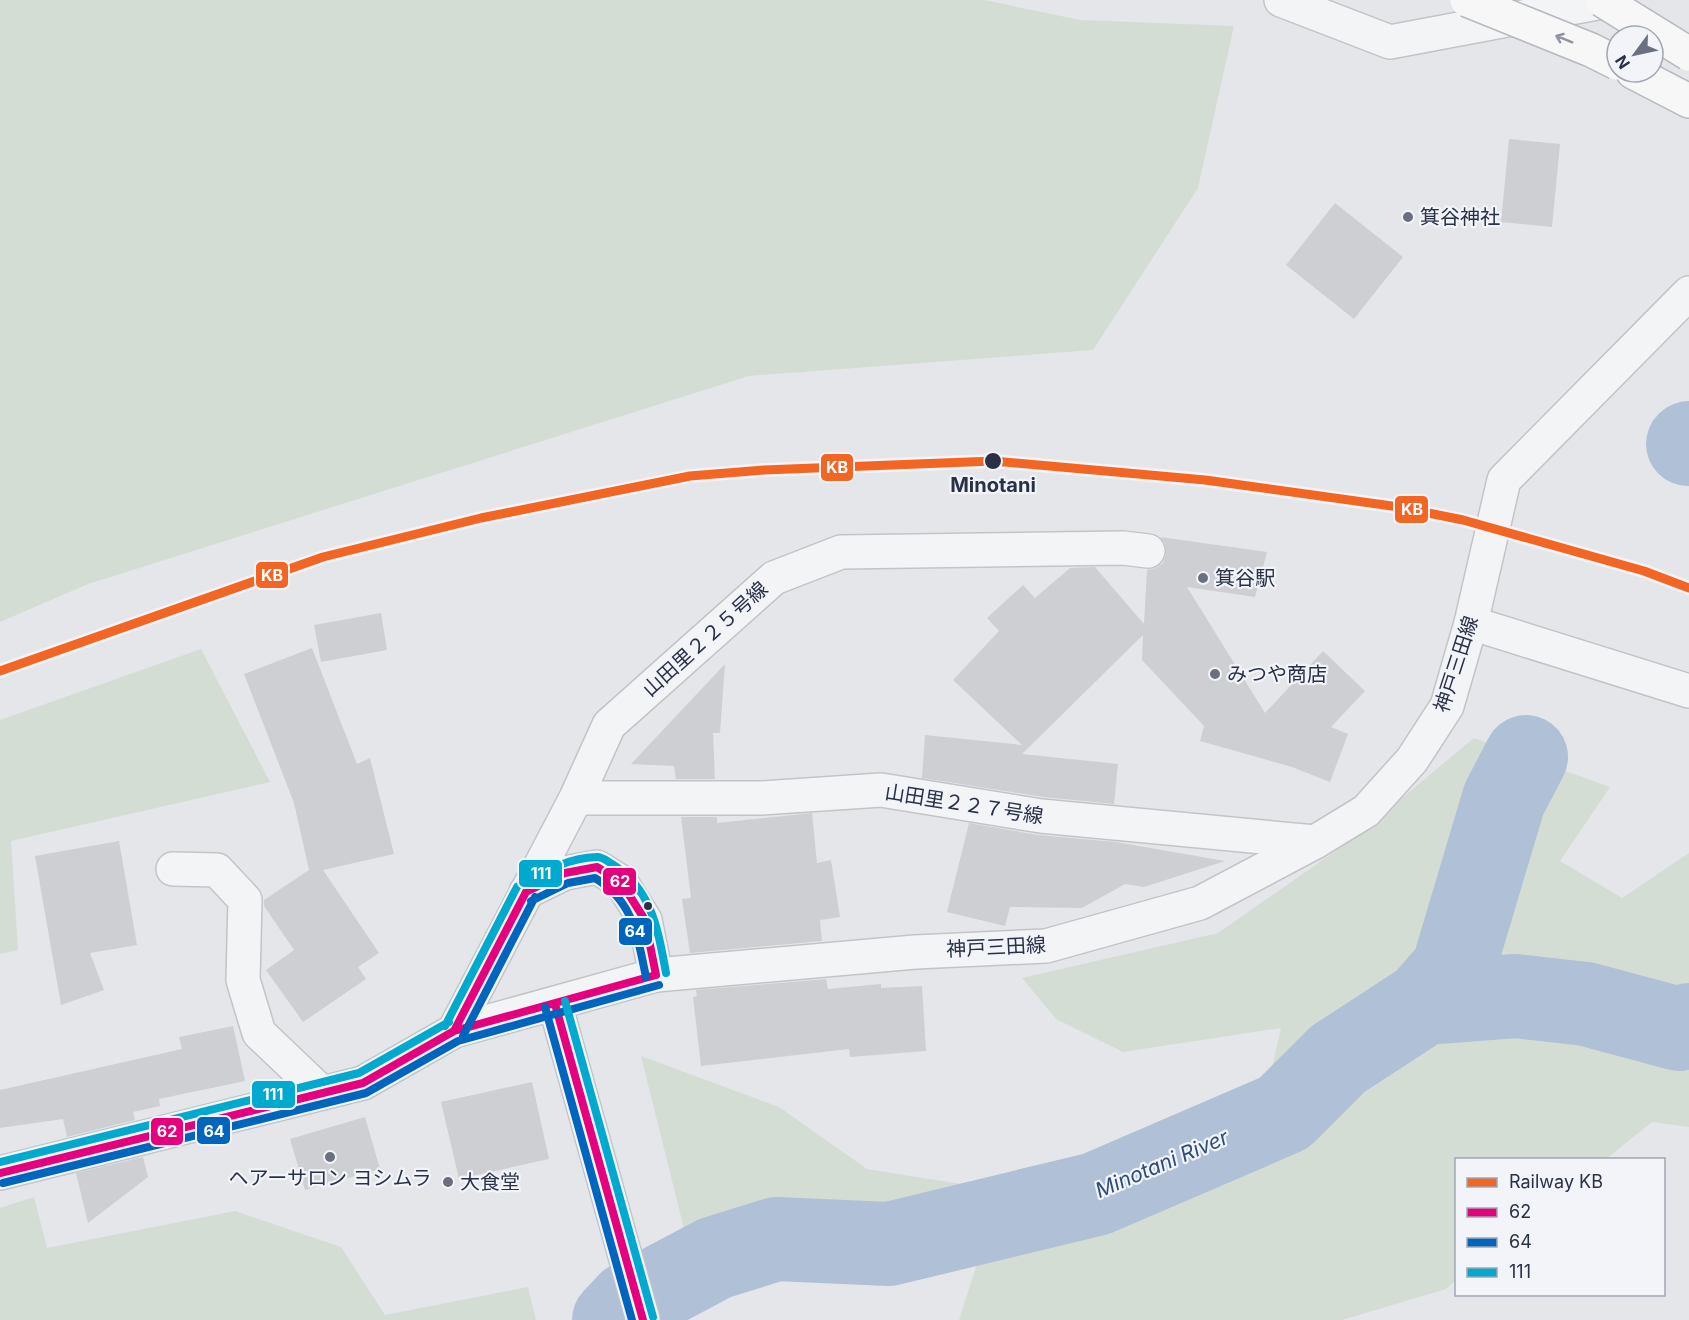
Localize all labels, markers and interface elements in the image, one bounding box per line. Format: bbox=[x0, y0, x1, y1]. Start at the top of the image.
north arrow bbox=[1605, 24, 1665, 84]
one-way arrow bbox=[1555, 33, 1574, 44]
text: N bbox=[1611, 52, 1634, 73]
place label: 箕谷神社 bbox=[1420, 205, 1500, 229]
marker: 箕谷神社 bbox=[1401, 210, 1415, 224]
marker: Minotani bbox=[983, 451, 1003, 471]
line badge: KB bbox=[820, 453, 854, 482]
text: KB bbox=[826, 457, 848, 477]
place label: Minotani bbox=[950, 473, 1036, 497]
line badge: KB bbox=[1394, 495, 1429, 524]
text: KB bbox=[1401, 499, 1423, 519]
line badge: KB bbox=[255, 561, 289, 589]
text: KB bbox=[261, 565, 283, 585]
place label: 箕谷駅 bbox=[1215, 566, 1275, 590]
marker: 箕谷駅 bbox=[1196, 571, 1210, 585]
street label: 山田里２２５号線 bbox=[638, 577, 772, 701]
street label: 神戸三田線 bbox=[1429, 613, 1483, 715]
place label: みつや商店 bbox=[1227, 662, 1327, 686]
marker: みつや商店 bbox=[1208, 667, 1222, 681]
street label: 山田里２２７号線 bbox=[883, 780, 1045, 828]
line badge: 111 bbox=[518, 859, 563, 888]
text: 111 bbox=[531, 863, 551, 883]
line badge: 62 bbox=[602, 867, 637, 896]
text: 62 bbox=[610, 871, 630, 891]
unlabelled marker bbox=[642, 900, 654, 912]
line badge: 64 bbox=[618, 917, 653, 946]
text: 64 bbox=[624, 921, 646, 941]
street label: 神戸三田線 bbox=[945, 932, 1047, 962]
line badge: 111 bbox=[251, 1080, 296, 1109]
text: 111 bbox=[263, 1084, 283, 1104]
line badge: 64 bbox=[196, 1116, 231, 1145]
line badge: 62 bbox=[150, 1117, 184, 1146]
text: 62 bbox=[157, 1121, 177, 1141]
text: 64 bbox=[203, 1121, 225, 1141]
water label: Minotani River bbox=[1092, 1124, 1233, 1203]
marker: ヘアーサロン ヨシムラ bbox=[323, 1150, 337, 1164]
legend bbox=[1455, 1158, 1665, 1296]
place label: ヘアーサロン ヨシムラ bbox=[228, 1166, 432, 1190]
place label: 大食堂 bbox=[460, 1170, 520, 1194]
text: Railway KB bbox=[1509, 1171, 1603, 1192]
marker: 大食堂 bbox=[441, 1175, 455, 1189]
text: 62 bbox=[1509, 1201, 1531, 1222]
text: 64 bbox=[1509, 1231, 1532, 1252]
text: 111 bbox=[1509, 1261, 1531, 1282]

